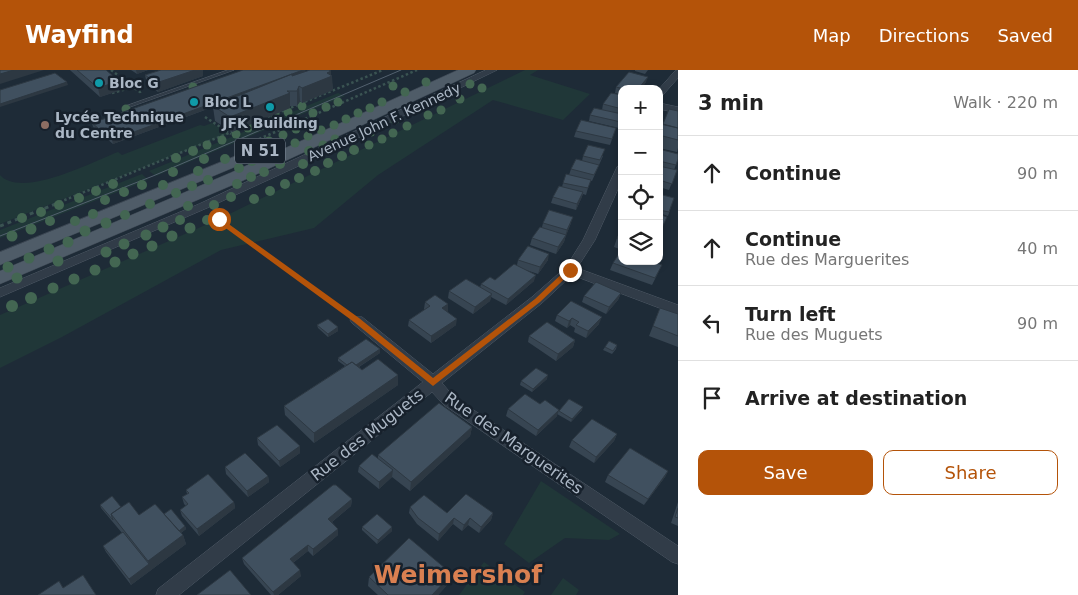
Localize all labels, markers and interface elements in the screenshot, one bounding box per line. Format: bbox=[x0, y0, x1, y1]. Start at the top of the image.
text: Wayfind bbox=[25, 21, 134, 49]
text: Map bbox=[813, 25, 851, 46]
text: Directions bbox=[879, 25, 969, 46]
text: Saved bbox=[997, 25, 1053, 46]
place label: Bloc G bbox=[109, 75, 159, 91]
marker: Bloc G bbox=[93, 77, 105, 89]
street label: Avenue John F. Kennedy bbox=[305, 80, 463, 164]
map controls bbox=[618, 85, 663, 265]
button: + bbox=[618, 85, 663, 130]
text: 3 min bbox=[698, 91, 764, 115]
text: Walk · 220 m bbox=[953, 93, 1058, 112]
place label: Bloc L bbox=[204, 94, 251, 110]
marker: Bloc L bbox=[188, 96, 200, 108]
marker: JFK Building bbox=[264, 101, 276, 113]
place label: Lycée Technique du Centre bbox=[55, 109, 184, 141]
place label: JFK Building bbox=[221, 115, 318, 131]
marker: Lycée Technique du Centre bbox=[39, 119, 51, 131]
button: − bbox=[618, 130, 663, 175]
road number: N 51 bbox=[235, 138, 285, 164]
icon: ahead bbox=[698, 159, 726, 187]
text: Continue bbox=[745, 162, 841, 184]
text: 90 m bbox=[1017, 164, 1058, 183]
button: locate bbox=[618, 175, 663, 220]
route start bbox=[208, 208, 231, 231]
button: layers bbox=[618, 220, 663, 265]
text: Continue bbox=[745, 228, 841, 250]
icon: ahead bbox=[698, 234, 726, 262]
text: 40 m bbox=[1017, 239, 1058, 258]
text: Rue des Marguerites bbox=[745, 250, 909, 269]
route end bbox=[559, 259, 582, 282]
text: Turn left bbox=[745, 303, 836, 325]
icon: left bbox=[698, 309, 726, 337]
text: 90 m bbox=[1017, 314, 1058, 333]
text: Rue des Muguets bbox=[745, 325, 883, 344]
icon: arrive bbox=[698, 384, 726, 412]
street label: Rue des Muguets bbox=[307, 385, 427, 485]
text: Arrive at destination bbox=[745, 387, 967, 409]
street label: Rue des Marguerites bbox=[441, 388, 587, 498]
button: Save bbox=[698, 450, 873, 495]
button: Share bbox=[883, 450, 1058, 495]
district label: Weimershof bbox=[374, 560, 543, 589]

